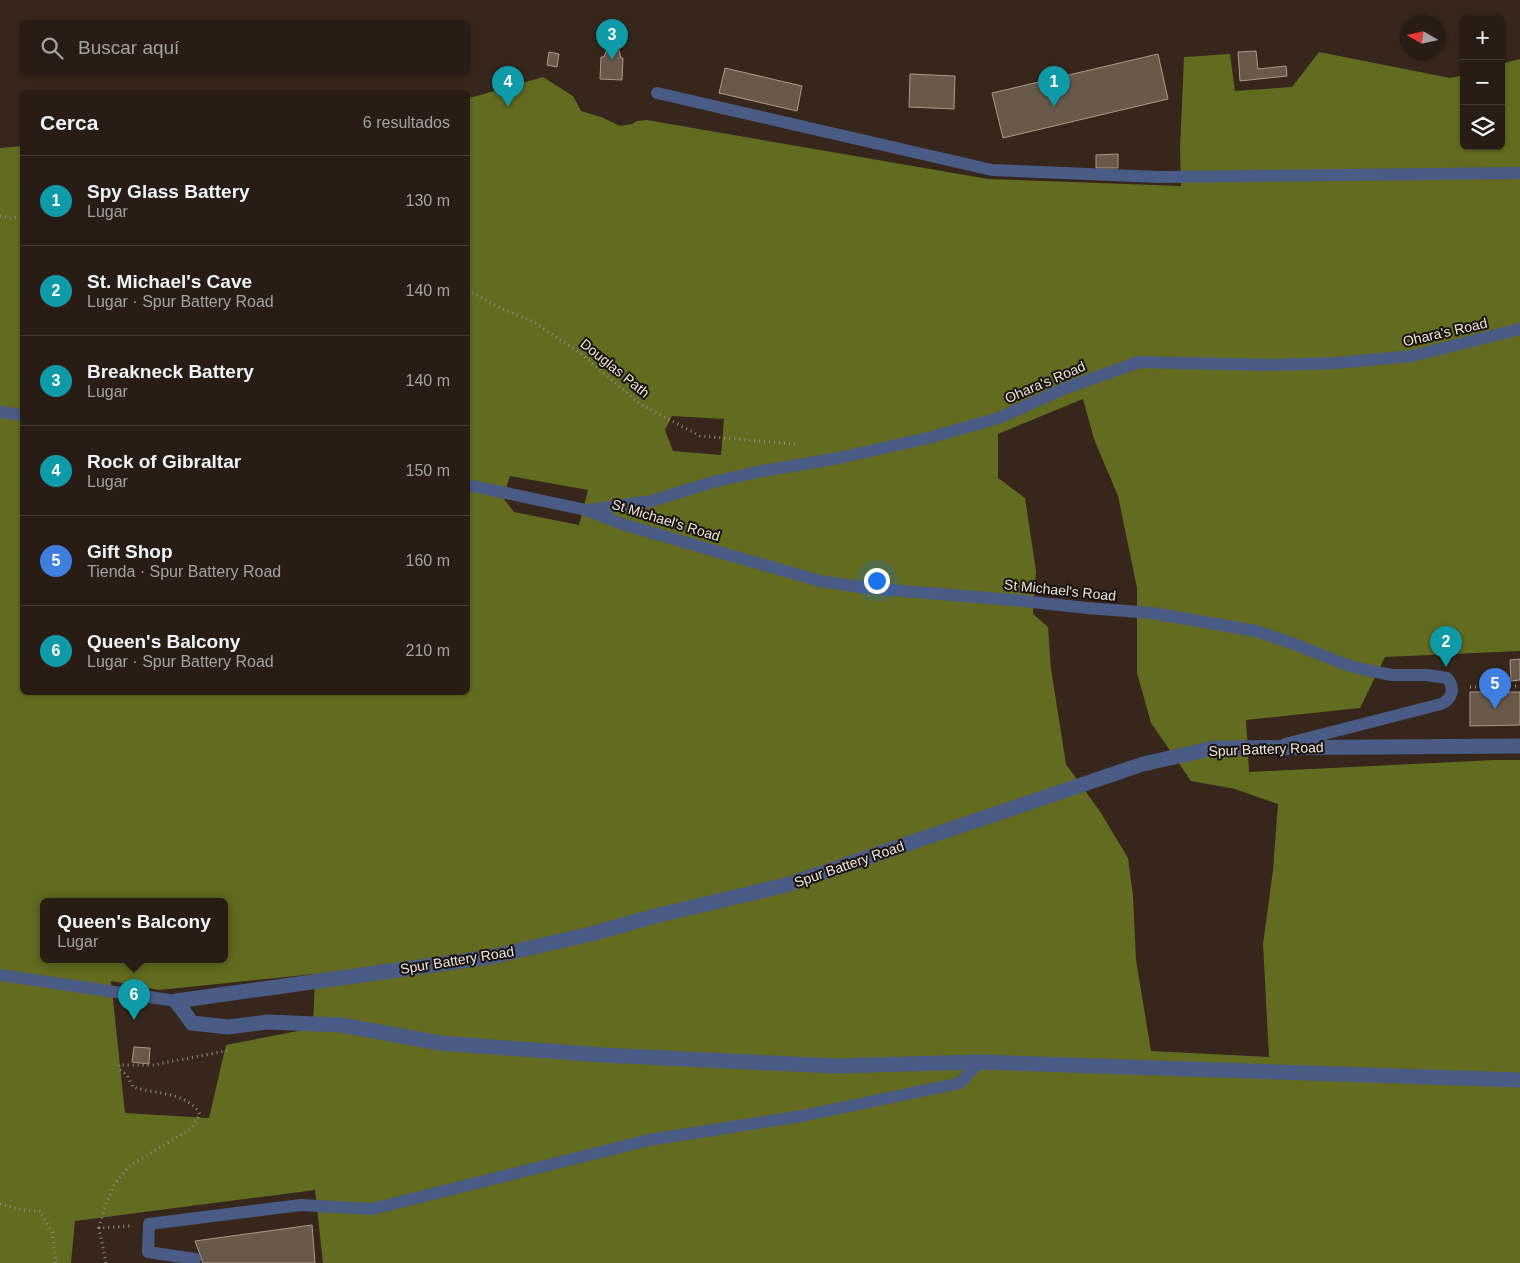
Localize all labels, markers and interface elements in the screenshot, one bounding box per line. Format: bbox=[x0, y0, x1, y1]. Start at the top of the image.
north arrow bbox=[1400, 15, 1445, 60]
map controls bbox=[1460, 15, 1505, 150]
button: + bbox=[1460, 15, 1505, 60]
pin: 3 bbox=[596, 19, 628, 60]
search box bbox=[20, 20, 470, 75]
icon: search bbox=[38, 34, 66, 62]
text: Buscar aquí bbox=[78, 37, 179, 58]
button: − bbox=[1460, 60, 1505, 105]
pin: 4 bbox=[492, 66, 524, 107]
pin: 1 bbox=[1038, 66, 1070, 107]
button: layers bbox=[1460, 105, 1505, 150]
text: Cerca bbox=[40, 111, 98, 134]
text: 6 resultados bbox=[363, 114, 450, 131]
text: Spy Glass Battery bbox=[87, 181, 250, 202]
text: 1 bbox=[52, 192, 60, 209]
text: 130 m bbox=[406, 192, 450, 209]
text: Lugar bbox=[87, 203, 128, 220]
text: St. Michael's Cave bbox=[87, 271, 252, 292]
text: 2 bbox=[52, 282, 60, 299]
text: 140 m bbox=[406, 282, 450, 299]
text: Lugar · Spur Battery Road bbox=[87, 293, 274, 310]
street label: Ohara's Road bbox=[1401, 315, 1489, 349]
street label: Douglas Path bbox=[577, 335, 653, 401]
street label: Ohara's Road bbox=[1002, 358, 1088, 406]
text: Breakneck Battery bbox=[87, 361, 254, 382]
text: 3 bbox=[52, 372, 60, 389]
text: 140 m bbox=[406, 372, 450, 389]
text: Lugar bbox=[87, 383, 128, 400]
text: Rock of Gibraltar bbox=[87, 451, 241, 472]
text: 4 bbox=[52, 462, 60, 479]
text: 150 m bbox=[406, 462, 450, 479]
text: Lugar bbox=[87, 473, 128, 490]
street label: St Michael's Road bbox=[610, 496, 722, 544]
text: Gift Shop bbox=[87, 541, 172, 562]
text: 5 bbox=[52, 552, 60, 569]
text: 160 m bbox=[406, 552, 450, 569]
text: Tienda · Spur Battery Road bbox=[87, 563, 281, 580]
your location bbox=[864, 568, 890, 594]
street label: St Michael's Road bbox=[1003, 576, 1117, 604]
pin: 2 bbox=[1430, 626, 1462, 667]
text: Queen's Balcony bbox=[87, 631, 240, 652]
text: 6 bbox=[52, 642, 60, 659]
text: 210 m bbox=[406, 642, 450, 659]
text: Lugar · Spur Battery Road bbox=[87, 653, 274, 670]
pin: 5 bbox=[1479, 668, 1511, 709]
street label: Spur Battery Road bbox=[1208, 739, 1324, 759]
street label: Spur Battery Road bbox=[792, 838, 906, 890]
popup bbox=[40, 898, 228, 963]
text: Queen's Balcony bbox=[57, 911, 211, 932]
text: Lugar bbox=[57, 933, 98, 950]
street label: Spur Battery Road bbox=[399, 943, 515, 977]
pin: 6 bbox=[118, 979, 150, 1020]

